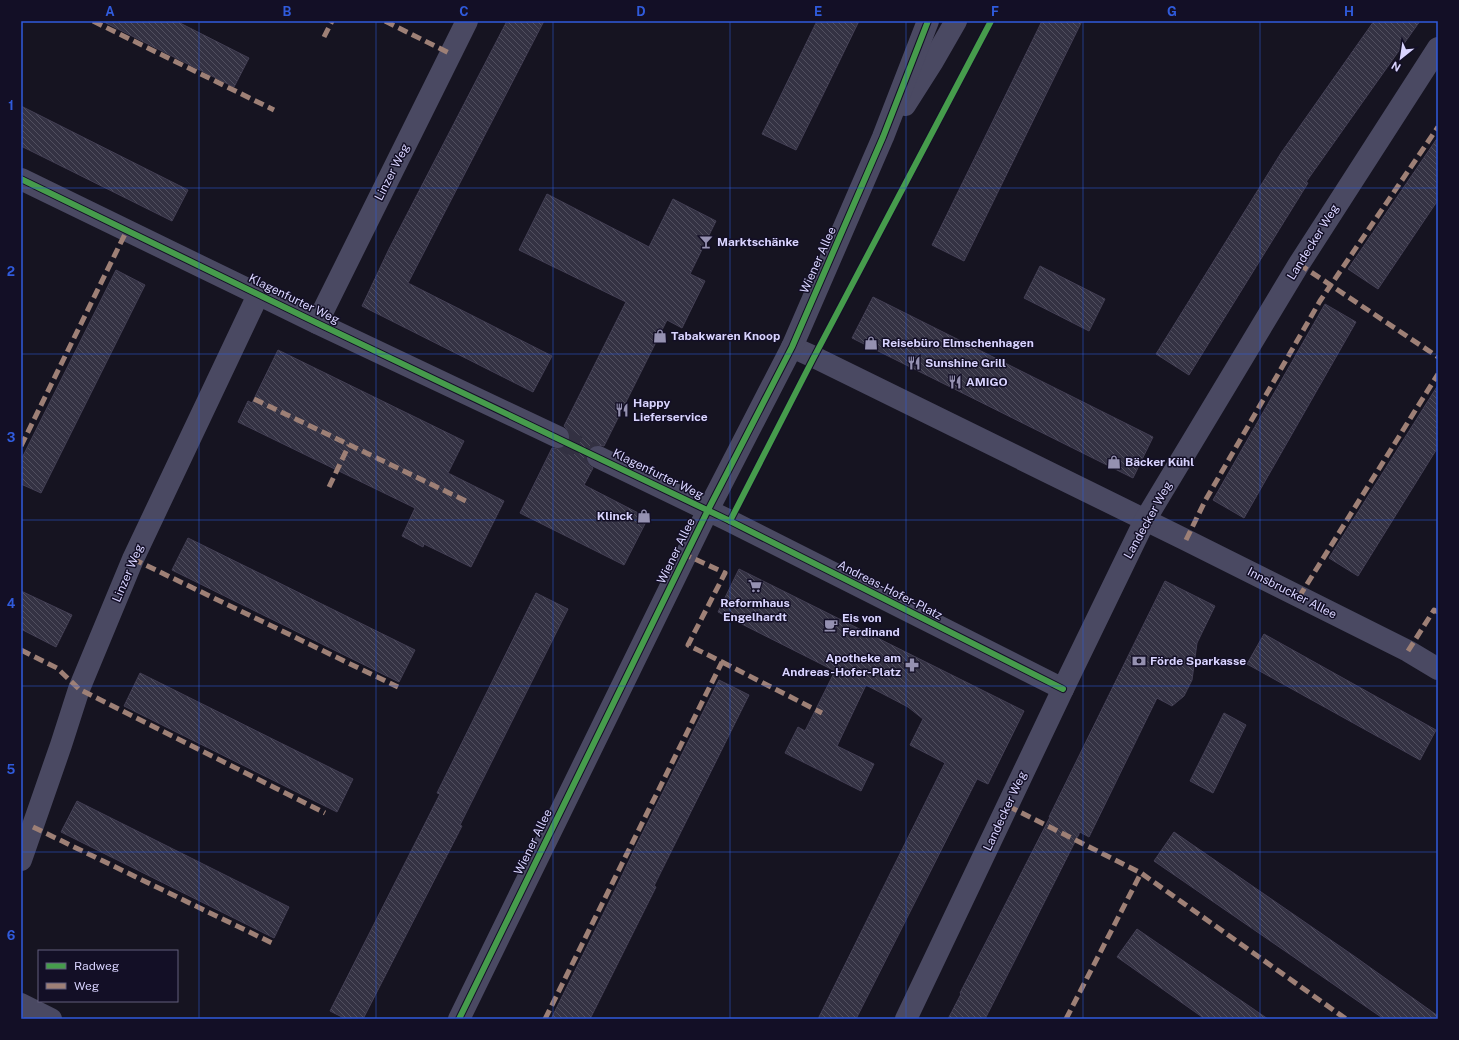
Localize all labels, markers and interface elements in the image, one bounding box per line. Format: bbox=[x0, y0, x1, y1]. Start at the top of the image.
text: A bbox=[105, 4, 115, 19]
text: B bbox=[283, 4, 292, 19]
text: C bbox=[459, 4, 469, 19]
text: D bbox=[636, 4, 646, 19]
text: E bbox=[814, 4, 822, 19]
text: F bbox=[991, 4, 999, 19]
text: G bbox=[1167, 4, 1177, 19]
text: H bbox=[1344, 4, 1354, 19]
north arrow bbox=[1381, 38, 1421, 78]
text: N bbox=[1389, 59, 1403, 74]
text: 1 bbox=[8, 98, 14, 113]
street label: Linzer Weg bbox=[372, 141, 412, 203]
street label: Landecker Weg bbox=[1284, 202, 1342, 282]
street label: Wiener Allee bbox=[797, 224, 839, 295]
bar icon: Marktschänke bbox=[698, 234, 714, 250]
place label: Marktschänke bbox=[717, 235, 799, 249]
text: 2 bbox=[7, 264, 15, 279]
street label: Klagenfurter Weg bbox=[246, 271, 342, 327]
shop icon: Tabakwaren Knoop bbox=[652, 328, 668, 344]
place label: Tabakwaren Knoop bbox=[671, 329, 780, 343]
shop icon: Reisebüro Elmschenhagen bbox=[863, 335, 879, 351]
place label: Reisebüro Elmschenhagen bbox=[882, 336, 1034, 350]
restaurant icon: Sunshine Grill bbox=[906, 355, 922, 371]
place label: Sunshine Grill bbox=[925, 356, 1006, 370]
restaurant icon: AMIGO bbox=[947, 374, 963, 390]
place label: AMIGO bbox=[966, 375, 1008, 389]
place label: Happy Lieferservice bbox=[633, 396, 708, 424]
restaurant icon: Happy Lieferservice bbox=[614, 402, 630, 418]
text: 3 bbox=[7, 430, 16, 445]
street label: Klagenfurter Weg bbox=[610, 446, 706, 502]
shop icon: Bäcker Kühl bbox=[1106, 454, 1122, 470]
place label: Bäcker Kühl bbox=[1125, 455, 1194, 469]
street label: Landecker Weg bbox=[1121, 479, 1175, 561]
shop icon: Klinck bbox=[636, 508, 652, 524]
place label: Klinck bbox=[597, 509, 633, 523]
street label: Wiener Allee bbox=[654, 516, 698, 586]
street label: Linzer Weg bbox=[109, 542, 147, 604]
street label: Andreas-Hofer-Platz bbox=[835, 558, 945, 623]
street label: Innsbrucker Allee bbox=[1245, 564, 1339, 622]
supermarket icon: Reformhaus Engelhardt bbox=[747, 578, 763, 594]
text: 4 bbox=[7, 596, 16, 611]
place label: Reformhaus Engelhardt bbox=[720, 596, 790, 624]
place label: Eis von Ferdinand bbox=[842, 611, 900, 639]
cafe icon: Eis von Ferdinand bbox=[823, 617, 839, 633]
place label: Apotheke am Andreas-Hofer-Platz bbox=[782, 651, 901, 679]
bank icon: Förde Sparkasse bbox=[1131, 653, 1147, 669]
place label: Förde Sparkasse bbox=[1150, 654, 1246, 668]
pharmacy icon: Apotheke am Andreas-Hofer-Platz bbox=[904, 657, 920, 673]
text: 5 bbox=[7, 762, 16, 777]
street label: Landecker Weg bbox=[980, 769, 1030, 853]
street label: Wiener Allee bbox=[511, 807, 555, 877]
text: 6 bbox=[7, 928, 16, 943]
legend bbox=[38, 950, 178, 1002]
text: Radweg bbox=[74, 959, 119, 973]
text: Weg bbox=[74, 979, 99, 993]

